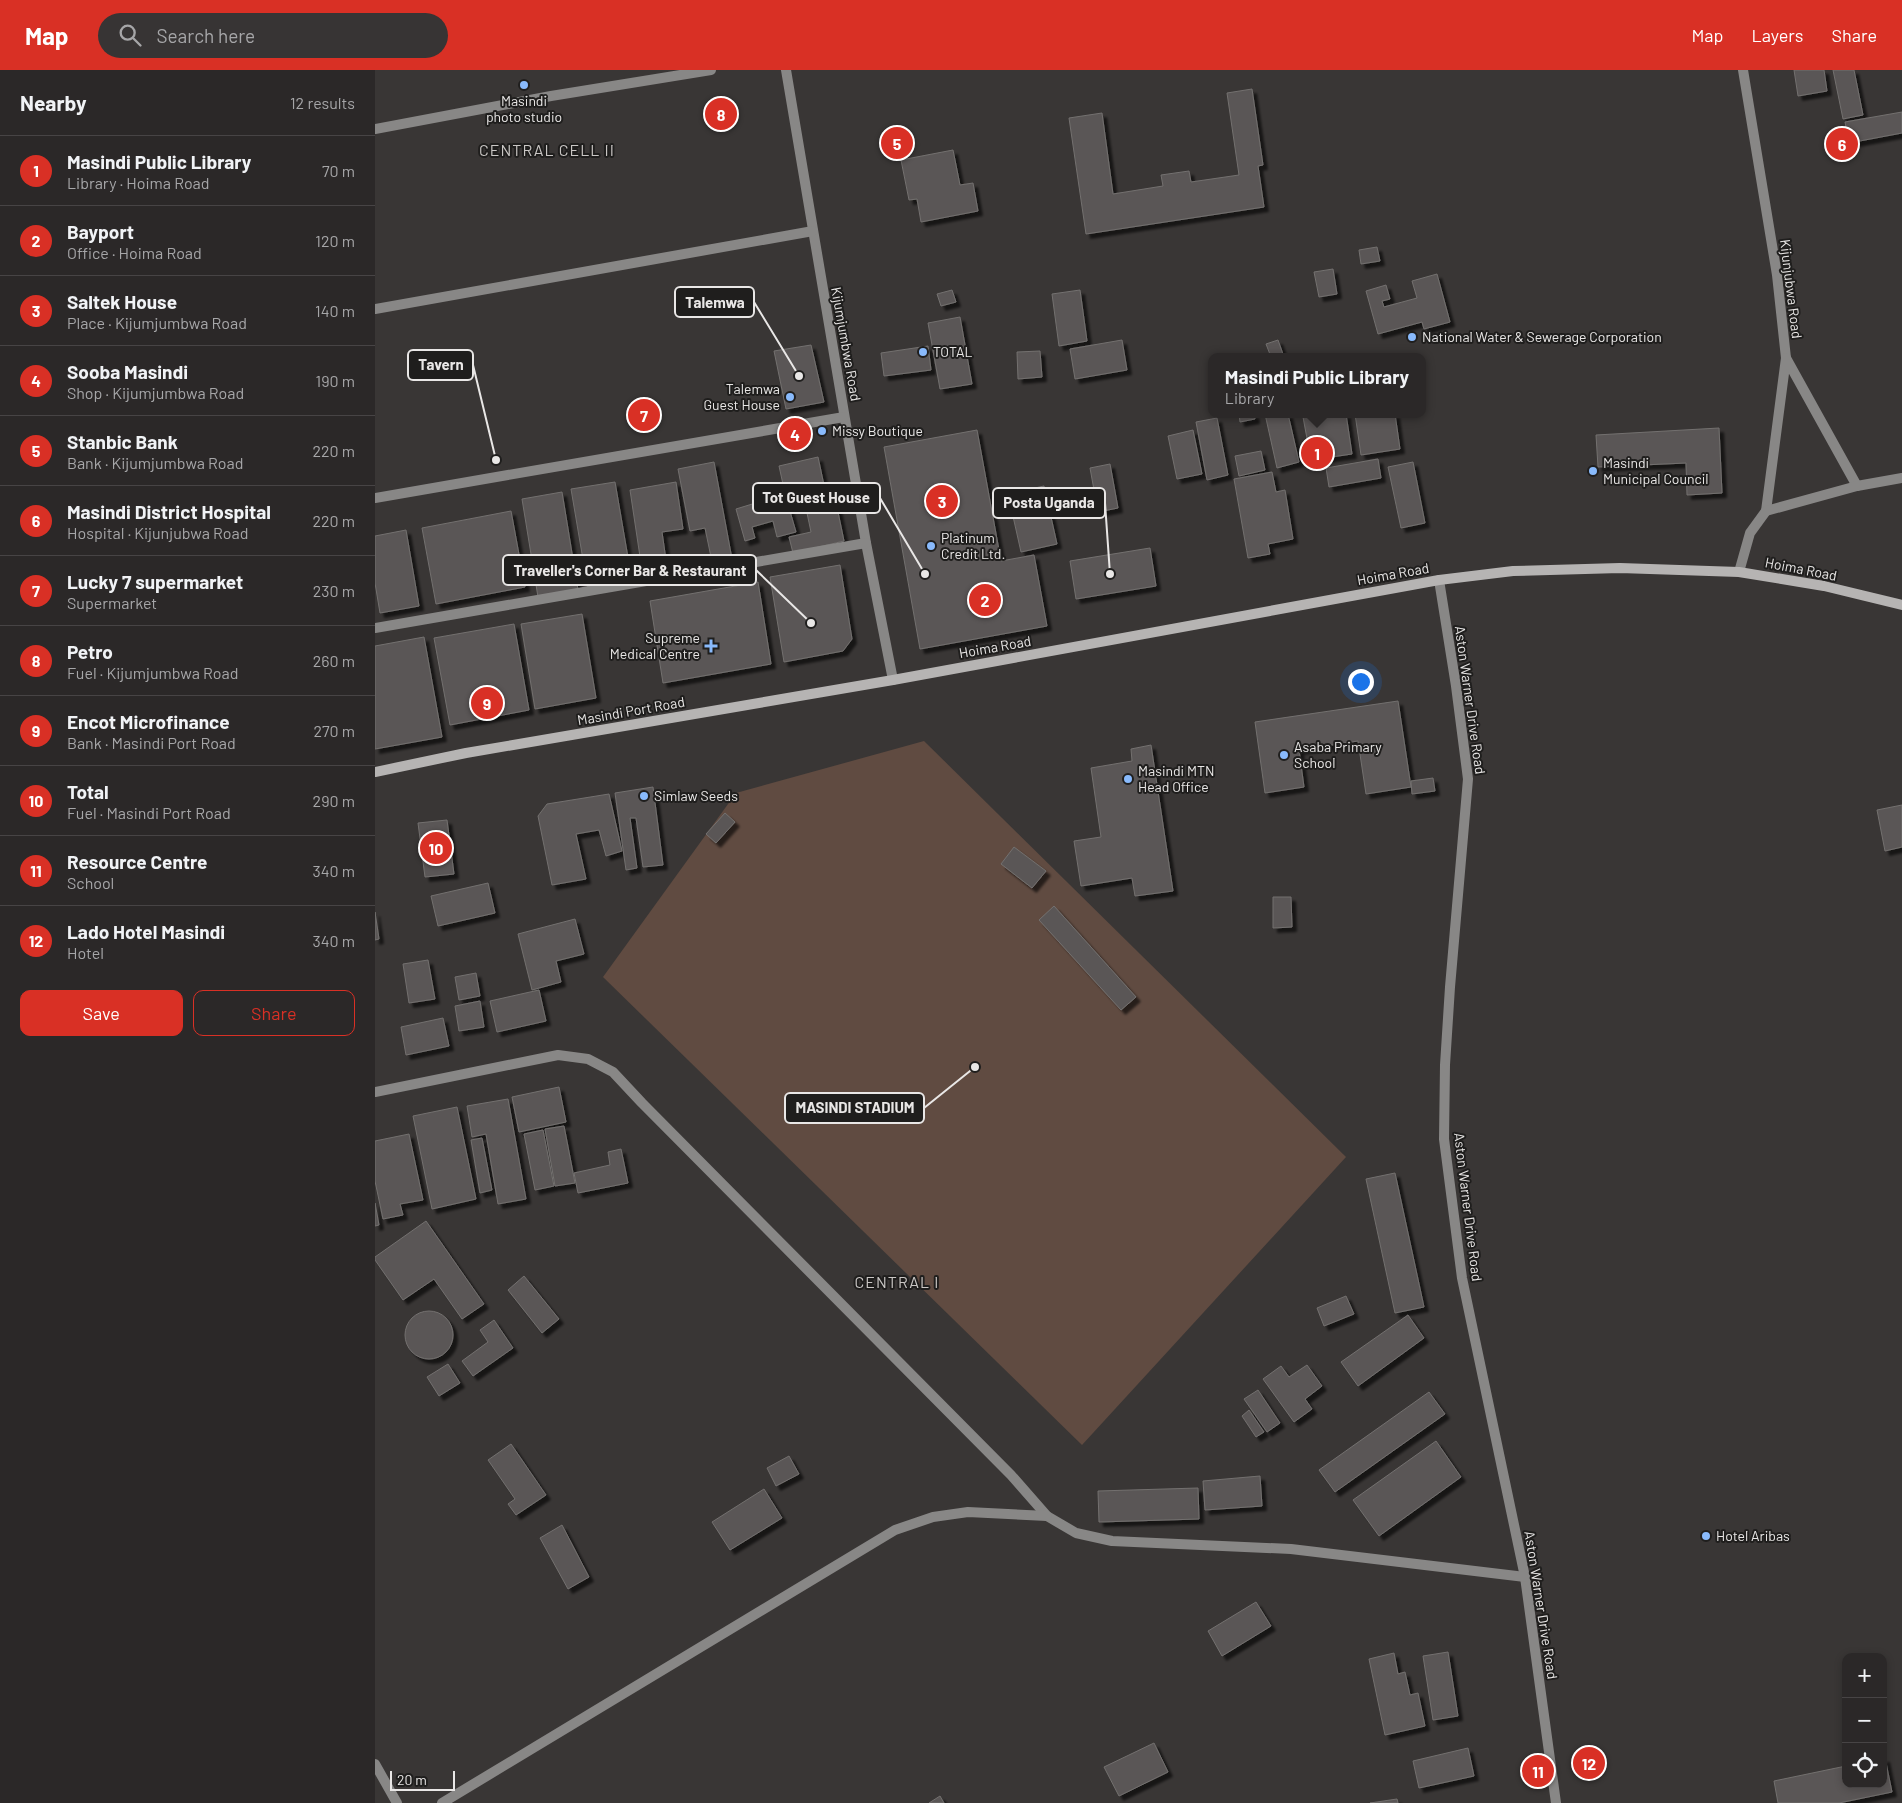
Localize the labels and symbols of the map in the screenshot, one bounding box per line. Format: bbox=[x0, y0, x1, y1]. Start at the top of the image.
marker: Masindi photo studio bbox=[518, 79, 530, 91]
place label: Masindi photo studio bbox=[486, 92, 562, 125]
pin: 8 bbox=[705, 95, 737, 133]
pin: 5 bbox=[881, 124, 913, 162]
pin: 6 bbox=[1826, 125, 1858, 163]
district label: CENTRAL CELL II bbox=[479, 140, 615, 159]
street label: Kijunjubwa Road bbox=[1777, 238, 1806, 340]
street label: Kijumjumbwa Road bbox=[828, 286, 865, 402]
callout: Talemwa bbox=[675, 287, 754, 317]
text: Talemwa bbox=[685, 293, 745, 311]
place label: National Water & Sewerage Corporation bbox=[1422, 328, 1662, 345]
marker: National Water & Sewerage Corporation bbox=[1406, 331, 1418, 343]
place label: TOTAL bbox=[933, 343, 973, 360]
marker: TOTAL bbox=[917, 346, 929, 358]
callout: Tavern bbox=[408, 350, 473, 380]
text: Tavern bbox=[418, 355, 464, 373]
place label: Talemwa Guest House bbox=[703, 380, 780, 413]
marker: Talemwa Guest House bbox=[784, 391, 796, 403]
pin: 7 bbox=[628, 396, 660, 434]
pin: 4 bbox=[779, 415, 811, 453]
place label: Missy Boutique bbox=[832, 422, 923, 439]
marker: Missy Boutique bbox=[816, 425, 828, 437]
pin: 1 bbox=[1301, 434, 1333, 472]
place label: Masindi Municipal Council bbox=[1603, 454, 1709, 487]
marker: Masindi Municipal Council bbox=[1587, 465, 1599, 477]
pin: 3 bbox=[926, 482, 958, 520]
callout: Tot Guest House bbox=[753, 483, 880, 513]
text: Tot Guest House bbox=[762, 488, 870, 506]
callout: Posta Uganda bbox=[993, 488, 1105, 518]
text: Posta Uganda bbox=[1003, 493, 1095, 511]
place label: Platinum Credit Ltd. bbox=[941, 529, 1005, 562]
marker: Platinum Credit Ltd. bbox=[925, 540, 937, 552]
street label: Hoima Road bbox=[1764, 553, 1838, 584]
callout: Traveller's Corner Bar & Restaurant bbox=[503, 555, 756, 585]
street label: Hoima Road bbox=[1356, 559, 1430, 588]
text: Traveller's Corner Bar & Restaurant bbox=[514, 561, 747, 579]
pin: 2 bbox=[969, 581, 1001, 619]
street label: Aston Warner Drive Road bbox=[1452, 625, 1489, 775]
place label: Supreme Medical Centre bbox=[610, 629, 700, 662]
street label: Hoima Road bbox=[958, 632, 1032, 661]
marker: Supreme Medical Centre bbox=[704, 639, 718, 653]
your location bbox=[1348, 669, 1374, 695]
pin: 9 bbox=[471, 684, 503, 722]
street label: Masindi Port Road bbox=[576, 693, 686, 728]
place label: Asaba Primary School bbox=[1294, 738, 1382, 771]
marker: Asaba Primary School bbox=[1278, 749, 1290, 761]
place label: Masindi MTN Head Office bbox=[1138, 762, 1214, 795]
marker: Masindi MTN Head Office bbox=[1122, 773, 1134, 785]
place label: Simlaw Seeds bbox=[654, 787, 738, 804]
marker: Simlaw Seeds bbox=[638, 790, 650, 802]
pin: 10 bbox=[420, 829, 452, 867]
callout: MASINDI STADIUM bbox=[785, 1093, 924, 1123]
text: MASINDI STADIUM bbox=[795, 1098, 915, 1116]
street label: Aston Warner Drive Road bbox=[1451, 1132, 1486, 1282]
district label: CENTRAL I bbox=[855, 1272, 939, 1291]
place label: Hotel Aribas bbox=[1716, 1527, 1790, 1544]
street label: Aston Warner Drive Road bbox=[1521, 1530, 1562, 1680]
marker: Hotel Aribas bbox=[1700, 1530, 1712, 1542]
pin: 12 bbox=[1573, 1744, 1605, 1782]
pin: 11 bbox=[1522, 1752, 1554, 1790]
scale bar bbox=[390, 1768, 455, 1791]

